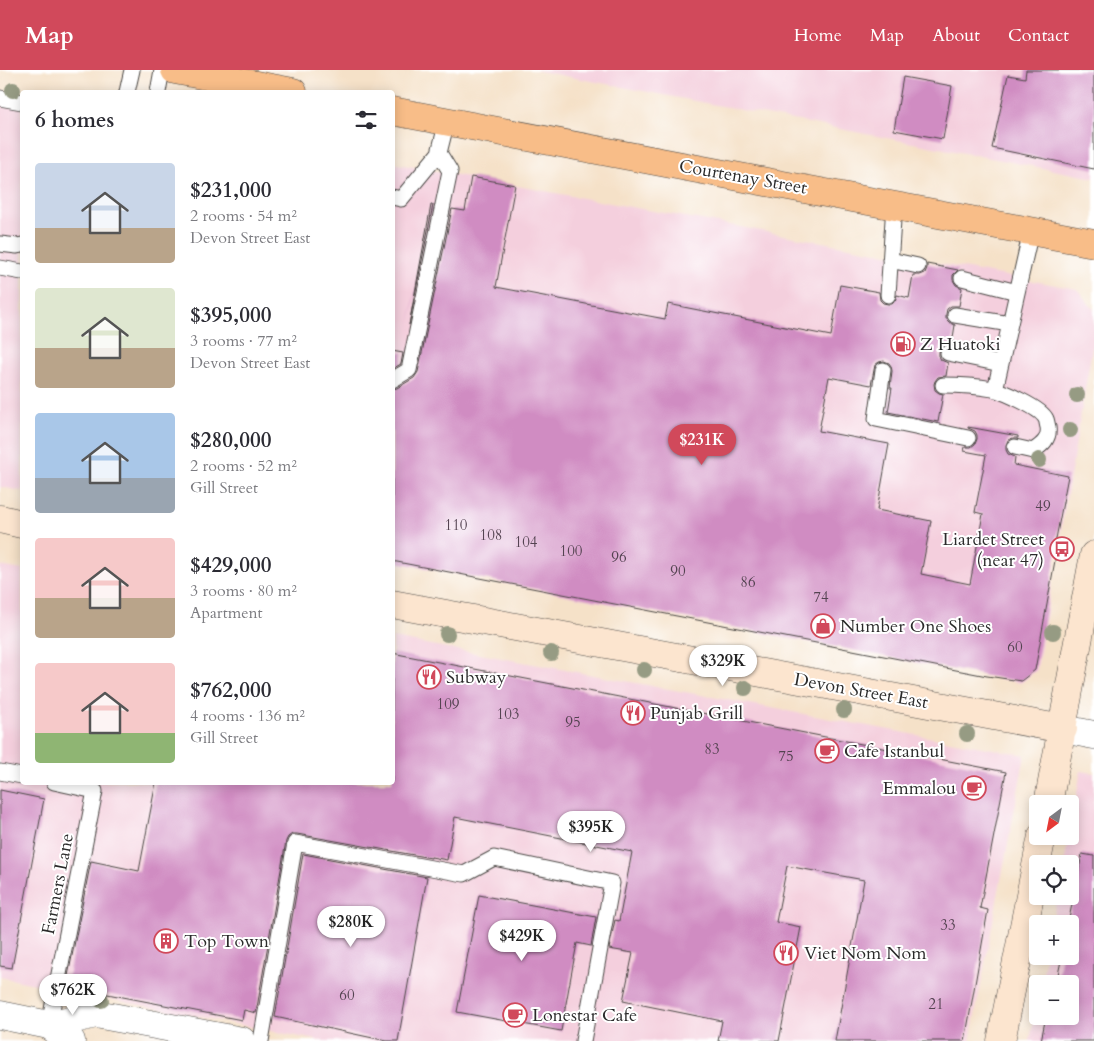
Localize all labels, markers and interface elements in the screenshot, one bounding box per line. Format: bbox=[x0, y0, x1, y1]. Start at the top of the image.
text: Map bbox=[25, 19, 74, 52]
text: Home bbox=[794, 23, 842, 48]
text: Map bbox=[870, 23, 904, 48]
text: About bbox=[932, 23, 980, 48]
text: Contact bbox=[1008, 23, 1069, 48]
text: 6 homes bbox=[35, 106, 114, 135]
icon: filters bbox=[352, 106, 380, 134]
street label: Courtenay Street bbox=[677, 153, 809, 201]
text: $231,000 bbox=[190, 176, 271, 205]
icon: home bbox=[75, 183, 135, 243]
text: 2 rooms · 54 m² bbox=[190, 205, 297, 227]
text: Devon Street East bbox=[190, 227, 310, 249]
text: $395,000 bbox=[190, 301, 271, 330]
icon: home bbox=[75, 308, 135, 368]
text: 3 rooms · 77 m² bbox=[190, 330, 297, 352]
fuel station icon: Z Huatoki bbox=[890, 331, 916, 357]
place label: Z Huatoki bbox=[920, 332, 1000, 357]
text: Devon Street East bbox=[190, 352, 310, 374]
pin: $231K bbox=[667, 424, 737, 466]
text: $280,000 bbox=[190, 426, 271, 455]
text: $231K bbox=[679, 429, 725, 451]
icon: home bbox=[75, 433, 135, 493]
text: 2 rooms · 52 m² bbox=[190, 455, 297, 477]
text: Gill Street bbox=[190, 477, 258, 499]
house number: 49 bbox=[1035, 496, 1051, 516]
house number: 110 bbox=[444, 515, 468, 535]
house number: 108 bbox=[479, 525, 503, 545]
place label: Liardet Street (near 47) bbox=[942, 527, 1044, 573]
house number: 104 bbox=[514, 532, 538, 552]
bus stop icon: Liardet Street (near 47) bbox=[1049, 536, 1075, 562]
house number: 100 bbox=[559, 541, 583, 561]
house number: 96 bbox=[611, 547, 627, 567]
text: $429,000 bbox=[190, 551, 271, 580]
icon: home bbox=[75, 558, 135, 618]
house number: 90 bbox=[670, 561, 686, 581]
house number: 86 bbox=[740, 572, 756, 592]
text: 3 rooms · 80 m² bbox=[190, 580, 297, 602]
house number: 74 bbox=[813, 587, 829, 607]
text: Apartment bbox=[190, 602, 263, 624]
shop icon: Number One Shoes bbox=[810, 613, 836, 639]
place label: Number One Shoes bbox=[840, 614, 991, 639]
house number: 60 bbox=[1007, 637, 1023, 657]
pin: $329K bbox=[688, 644, 758, 687]
text: $329K bbox=[700, 650, 746, 672]
restaurant icon: Subway bbox=[416, 664, 442, 690]
place label: Subway bbox=[446, 665, 507, 690]
street label: Devon Street East bbox=[792, 667, 930, 715]
text: $762,000 bbox=[190, 676, 271, 705]
icon: home bbox=[75, 683, 135, 743]
house number: 109 bbox=[436, 694, 460, 714]
restaurant icon: Punjab Grill bbox=[620, 700, 646, 726]
place label: Punjab Grill bbox=[650, 701, 744, 726]
house number: 103 bbox=[496, 704, 520, 724]
text: 4 rooms · 136 m² bbox=[190, 705, 305, 727]
house number: 95 bbox=[565, 712, 581, 732]
text: Gill Street bbox=[190, 727, 258, 749]
cafe icon: Cafe Istanbul bbox=[814, 738, 840, 764]
house number: 83 bbox=[704, 739, 720, 759]
place label: Cafe Istanbul bbox=[844, 739, 944, 764]
house number: 75 bbox=[778, 746, 794, 766]
cafe icon: Emmalou bbox=[961, 775, 987, 801]
place label: Emmalou bbox=[882, 776, 956, 801]
north arrow bbox=[1029, 795, 1079, 845]
map controls bbox=[1029, 795, 1079, 1025]
pin: $395K bbox=[556, 810, 626, 853]
text: $395K bbox=[568, 816, 614, 838]
street label: Farmers Lane bbox=[36, 831, 80, 937]
button: locate bbox=[1029, 855, 1079, 905]
pin: $280K bbox=[316, 906, 386, 948]
text: $280K bbox=[328, 911, 374, 933]
house number: 33 bbox=[940, 915, 956, 935]
button: + bbox=[1029, 915, 1079, 965]
pin: $429K bbox=[487, 920, 557, 962]
text: $429K bbox=[499, 925, 545, 947]
building icon: Top Town bbox=[153, 928, 179, 954]
place label: Top Town bbox=[184, 929, 270, 954]
restaurant icon: Viet Nom Nom bbox=[773, 940, 799, 966]
place label: Viet Nom Nom bbox=[804, 941, 927, 966]
pin: $762K bbox=[38, 974, 108, 1016]
button: − bbox=[1029, 975, 1079, 1025]
text: $762K bbox=[50, 979, 96, 1001]
house number: 60 bbox=[339, 985, 355, 1005]
house number: 21 bbox=[928, 994, 944, 1014]
cafe icon: Lonestar Cafe bbox=[502, 1002, 528, 1028]
place label: Lonestar Cafe bbox=[532, 1003, 637, 1028]

